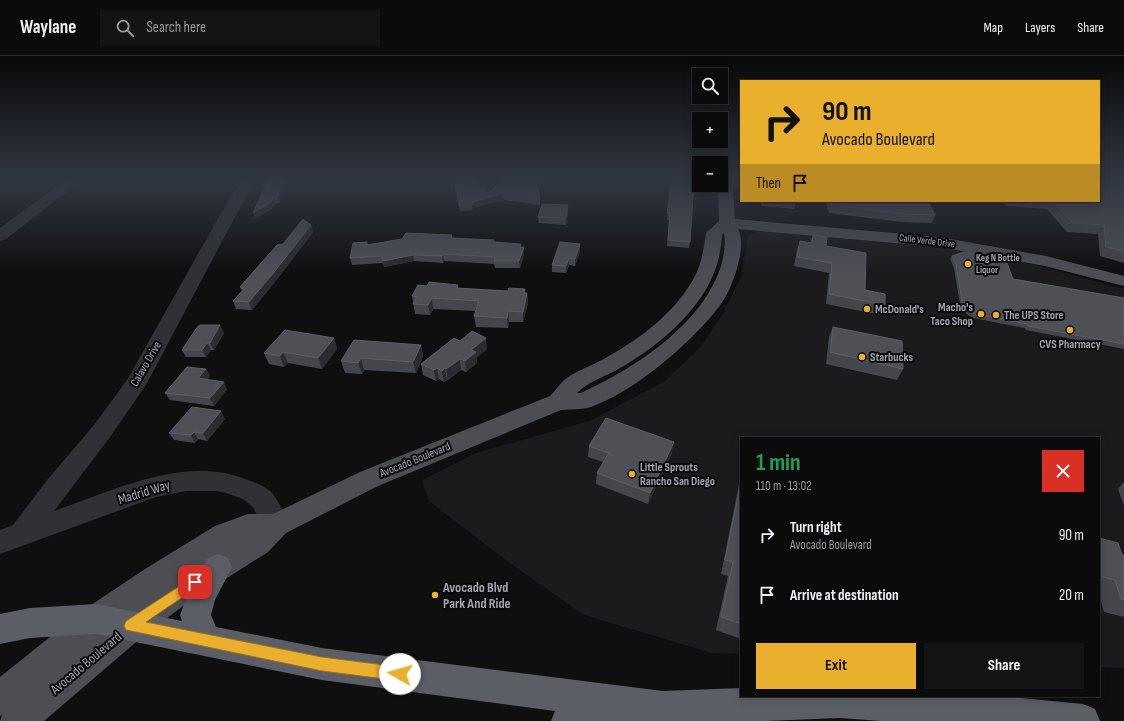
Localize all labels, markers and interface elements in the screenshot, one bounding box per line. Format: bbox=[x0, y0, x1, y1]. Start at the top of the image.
search box bbox=[100, 10, 380, 46]
text: Waylane bbox=[20, 16, 76, 39]
icon: search bbox=[114, 17, 136, 39]
text: Search here bbox=[146, 18, 206, 37]
text: Map bbox=[983, 19, 1003, 36]
text: Layers bbox=[1025, 19, 1055, 36]
text: Share bbox=[1077, 19, 1104, 36]
map controls bbox=[692, 68, 728, 192]
button: search bbox=[692, 68, 728, 104]
text: 90 m bbox=[822, 95, 872, 128]
icon: right bbox=[756, 96, 808, 148]
button: + bbox=[692, 112, 728, 148]
text: Avocado Boulevard bbox=[822, 129, 935, 150]
button: − bbox=[692, 156, 728, 192]
icon: arrive bbox=[789, 172, 811, 194]
text: Then bbox=[756, 174, 781, 193]
street label: Calle Verde Drive bbox=[898, 232, 956, 250]
place label: Keg N Bottle Liquor bbox=[976, 252, 1020, 276]
marker: Keg N Bottle Liquor bbox=[963, 259, 973, 269]
place label: Macho's Taco Shop bbox=[930, 300, 973, 329]
place label: McDonald's bbox=[875, 302, 924, 317]
marker: McDonald's bbox=[862, 304, 872, 314]
place label: The UPS Store bbox=[1004, 308, 1064, 323]
marker: Macho's Taco Shop bbox=[976, 309, 986, 319]
marker: The UPS Store bbox=[991, 310, 1001, 320]
marker: CVS Pharmacy bbox=[1065, 325, 1075, 335]
place label: CVS Pharmacy bbox=[1039, 337, 1101, 352]
street label: Calavo Drive bbox=[127, 339, 165, 389]
place label: Starbucks bbox=[870, 350, 913, 365]
marker: Starbucks bbox=[857, 352, 867, 362]
street label: Avocado Boulevard bbox=[376, 439, 453, 481]
text: 1 min bbox=[756, 448, 801, 477]
button: close bbox=[1042, 450, 1084, 492]
place label: Little Sprouts Rancho San Diego bbox=[640, 460, 715, 489]
marker: Little Sprouts Rancho San Diego bbox=[627, 469, 637, 479]
street label: Madrid Way bbox=[116, 476, 173, 508]
text: 110 m · 13:02 bbox=[756, 478, 812, 494]
text: Turn right bbox=[790, 518, 842, 537]
icon: right bbox=[756, 524, 778, 546]
text: 90 m bbox=[1059, 526, 1084, 545]
text: Avocado Boulevard bbox=[790, 537, 872, 553]
pin bbox=[178, 565, 212, 599]
icon: arrive bbox=[184, 571, 206, 593]
place label: Avocado Blvd Park And Ride bbox=[442, 579, 510, 612]
icon: arrive bbox=[756, 584, 778, 606]
text: Arrive at destination bbox=[790, 586, 899, 605]
text: 20 m bbox=[1059, 586, 1084, 605]
marker: Avocado Blvd Park And Ride bbox=[430, 590, 440, 600]
street label: Avocado Boulevard bbox=[46, 628, 125, 698]
button: Exit bbox=[756, 643, 916, 689]
button: Share bbox=[924, 643, 1084, 689]
position arrow bbox=[379, 653, 421, 695]

